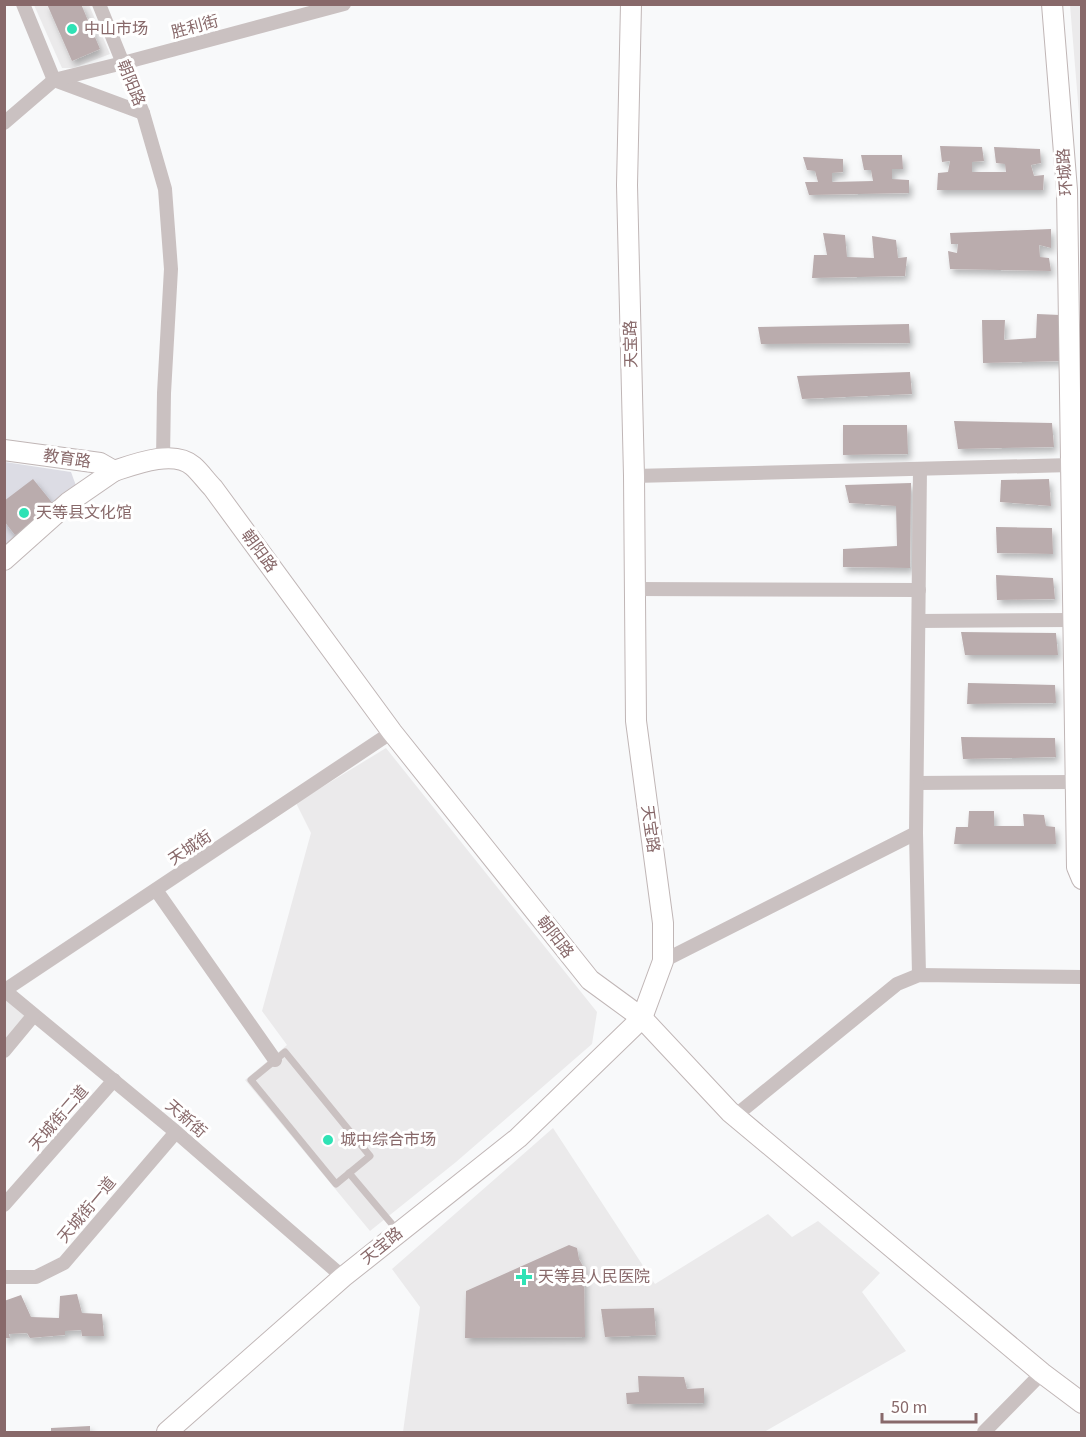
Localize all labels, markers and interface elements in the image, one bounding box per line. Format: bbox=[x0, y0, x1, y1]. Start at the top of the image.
street label: 胜利街 bbox=[169, 10, 221, 44]
place label: 中山市场 bbox=[84, 18, 148, 40]
marker: 中山市场 bbox=[65, 22, 79, 36]
street label: 朝阳路 bbox=[112, 57, 150, 109]
street label: 环城路 bbox=[1052, 147, 1078, 197]
street label: 天宝路 bbox=[620, 320, 642, 368]
street label: 教育路 bbox=[42, 445, 92, 473]
place label: 天等县文化馆 bbox=[36, 502, 132, 524]
marker: 天等县文化馆 bbox=[17, 506, 31, 520]
street label: 朝阳路 bbox=[236, 525, 282, 577]
street label: 天宝路 bbox=[636, 804, 664, 854]
street label: 天城街 bbox=[164, 825, 216, 871]
street label: 朝阳路 bbox=[532, 911, 578, 963]
street label: 天城街二道 bbox=[24, 1081, 94, 1155]
street label: 天新街 bbox=[161, 1095, 211, 1143]
place label: 城中综合市场 bbox=[340, 1129, 436, 1151]
marker: 城中综合市场 bbox=[321, 1133, 335, 1147]
street label: 天城街一道 bbox=[53, 1172, 121, 1248]
street label: 天宝路 bbox=[356, 1222, 408, 1270]
place label: 天等县人民医院 bbox=[538, 1266, 650, 1288]
marker: 天等县人民医院 bbox=[515, 1268, 533, 1286]
scale bar bbox=[882, 1386, 976, 1424]
text: 50 m bbox=[891, 1395, 927, 1420]

